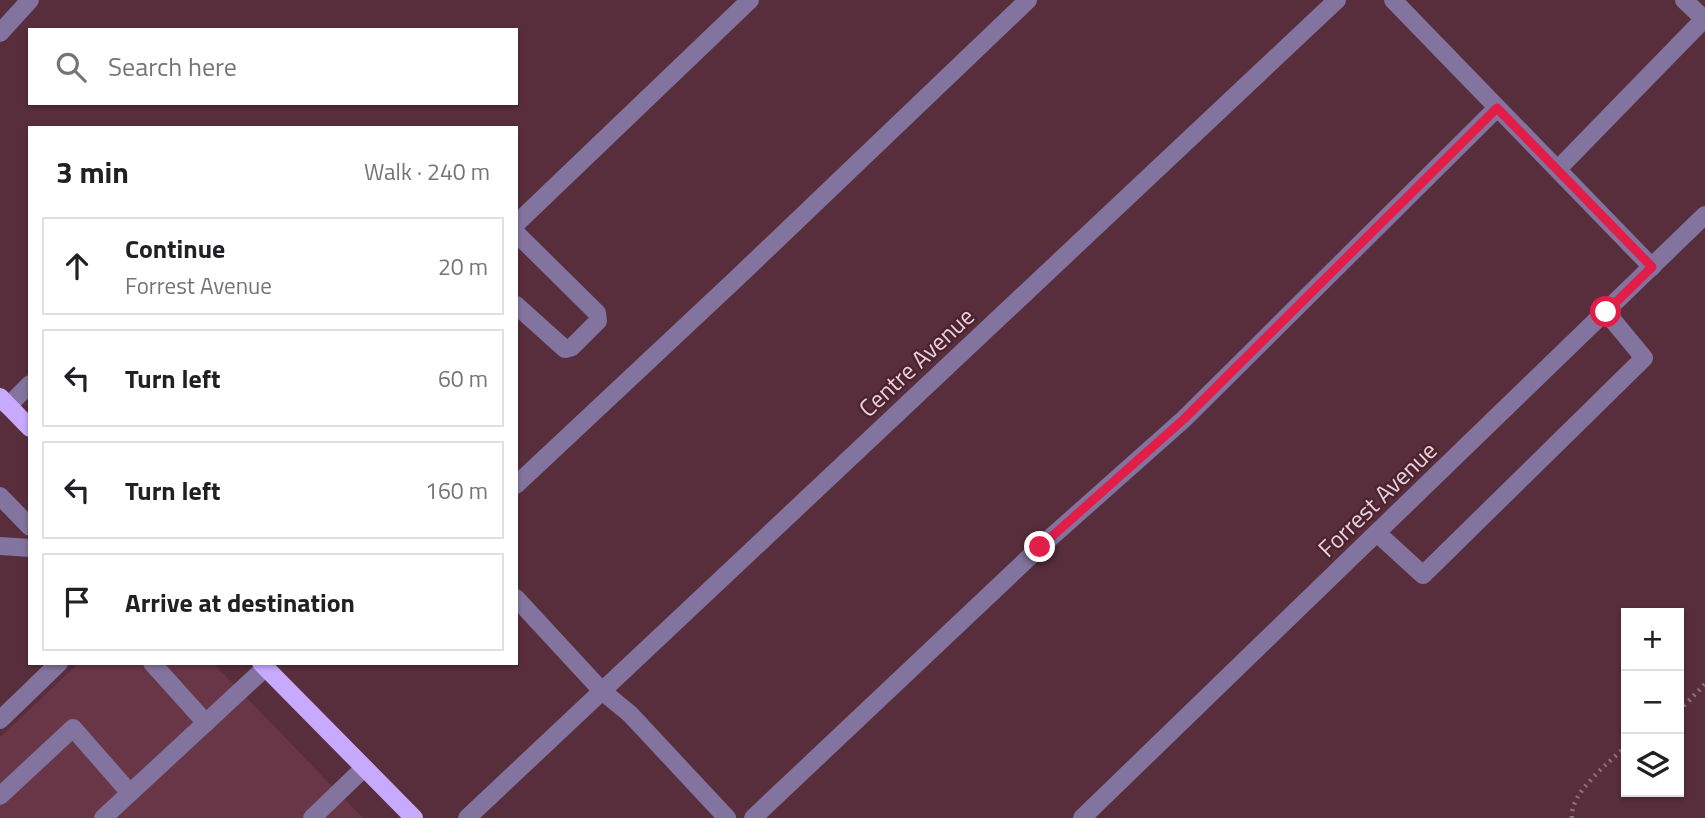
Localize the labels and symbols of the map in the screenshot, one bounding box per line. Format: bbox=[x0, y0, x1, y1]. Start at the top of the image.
route start bbox=[1590, 296, 1621, 327]
street label: Centre Avenue bbox=[850, 299, 982, 425]
street label: Forrest Avenue bbox=[1309, 433, 1445, 565]
route end bbox=[1024, 531, 1055, 562]

